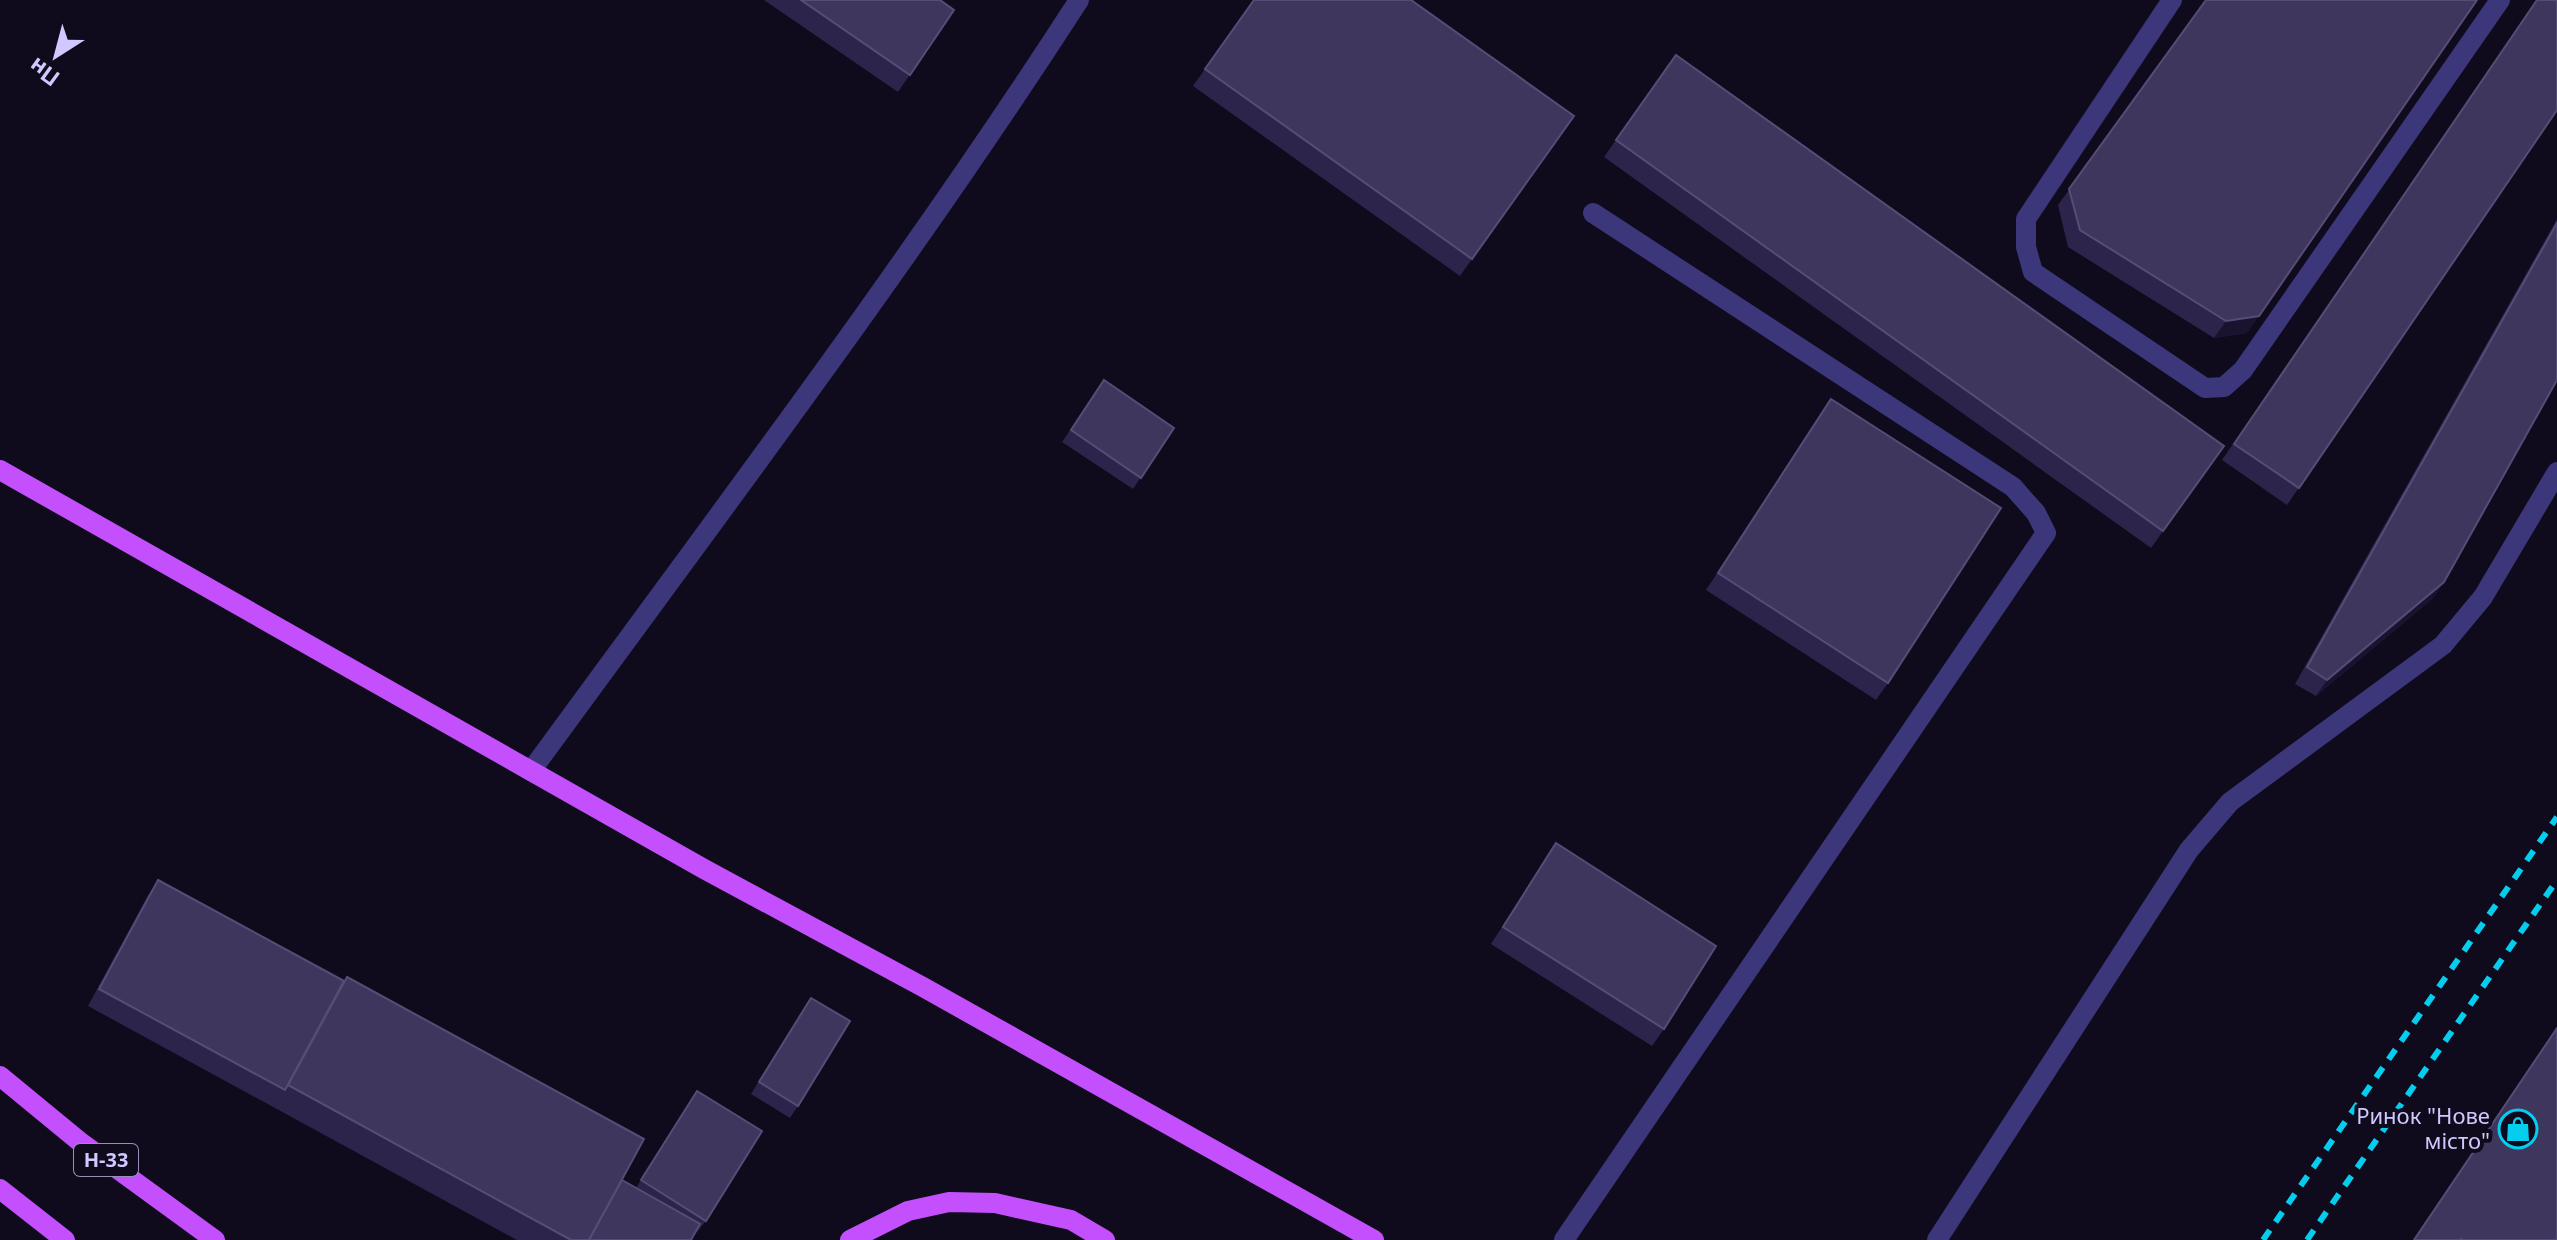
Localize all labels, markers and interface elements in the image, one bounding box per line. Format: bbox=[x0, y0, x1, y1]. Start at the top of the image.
north arrow bbox=[16, 16, 96, 96]
text: Пн bbox=[22, 52, 65, 94]
place label: Ринок "Нове місто" bbox=[2356, 1100, 2490, 1155]
shop icon: Ринок "Нове місто" bbox=[2497, 1108, 2539, 1150]
road number: Н-33 bbox=[74, 1144, 138, 1176]

